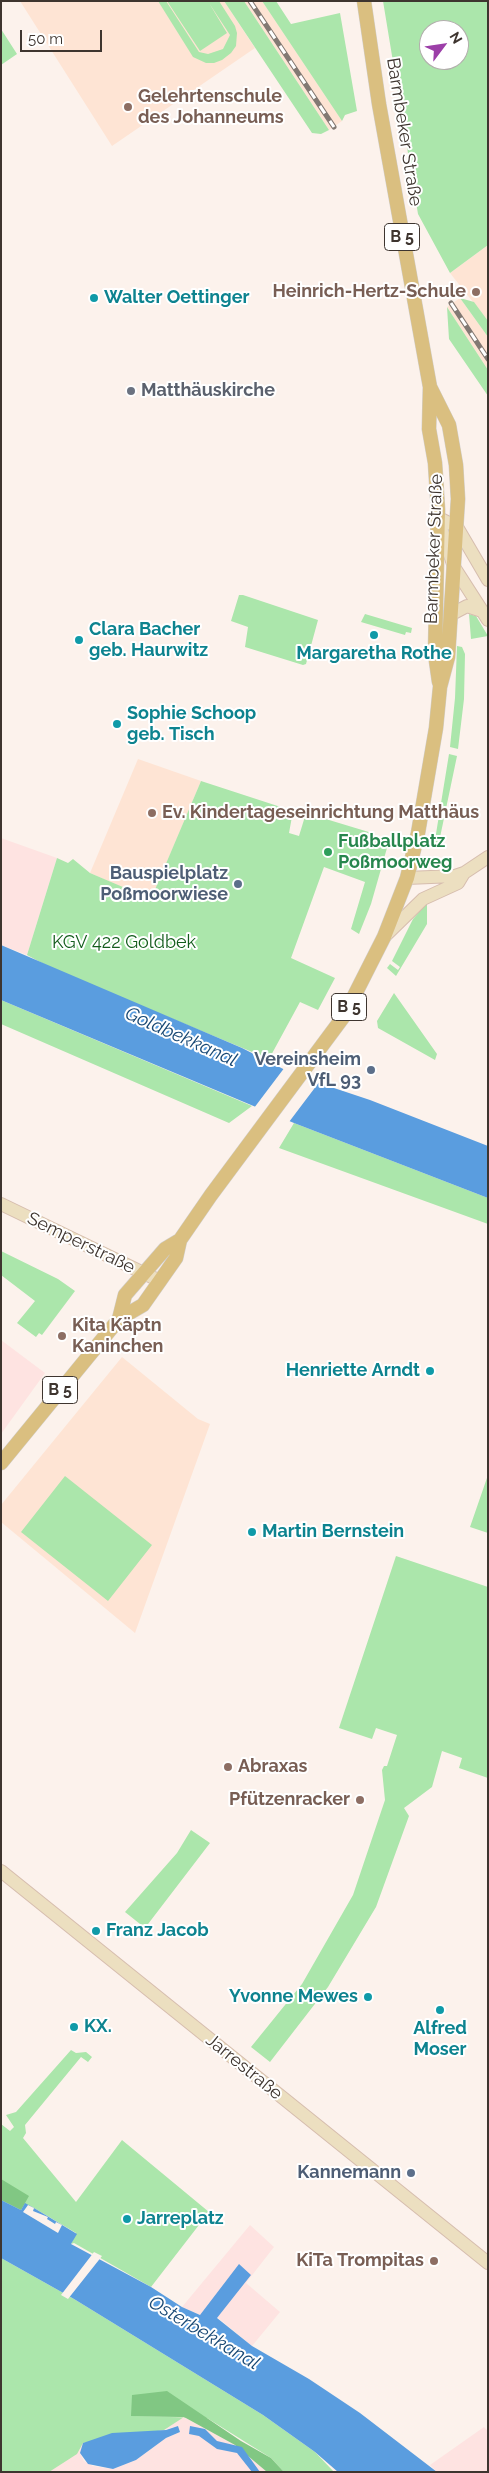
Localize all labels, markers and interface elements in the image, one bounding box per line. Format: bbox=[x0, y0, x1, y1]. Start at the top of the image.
scale bar bbox=[22, 20, 105, 52]
north arrow bbox=[419, 20, 469, 70]
text: N bbox=[446, 29, 466, 46]
text: 50 m bbox=[28, 30, 63, 48]
street label: Barmbeker Straße bbox=[382, 56, 426, 208]
place label: Gelehrtenschule des Johanneums bbox=[138, 86, 284, 128]
marker: Gelehrtenschule des Johanneums bbox=[122, 101, 134, 113]
road number: B 5 bbox=[384, 223, 420, 250]
place label: Heinrich-Hertz-Schule bbox=[273, 281, 466, 303]
marker: Heinrich-Hertz-Schule bbox=[470, 286, 482, 298]
place label: Walter Oettinger bbox=[104, 287, 249, 309]
marker: Walter Oettinger bbox=[88, 292, 100, 304]
place label: Matthäuskirche bbox=[141, 380, 275, 402]
marker: Matthäuskirche bbox=[125, 385, 137, 397]
street label: Barmbeker Straße bbox=[421, 474, 447, 624]
place label: Clara Bacher geb. Haurwitz bbox=[89, 619, 208, 662]
marker: Margaretha Rothe bbox=[368, 629, 380, 641]
marker: Clara Bacher geb. Haurwitz bbox=[73, 634, 85, 646]
place label: Margaretha Rothe bbox=[296, 643, 452, 665]
place label: Sophie Schoop geb. Tisch bbox=[127, 703, 256, 746]
marker: Sophie Schoop geb. Tisch bbox=[111, 718, 123, 730]
place label: Ev. Kindertageseinrichtung Matthäus bbox=[162, 802, 479, 824]
marker: Ev. Kindertageseinrichtung Matthäus bbox=[146, 807, 158, 819]
place label: Fußballplatz Poßmoorweg bbox=[338, 831, 452, 874]
marker: Fußballplatz Poßmoorweg bbox=[322, 846, 334, 858]
place label: Bauspielplatz Poßmoorwiese bbox=[100, 863, 228, 906]
marker: Bauspielplatz Poßmoorwiese bbox=[232, 878, 244, 890]
park label: KGV 422 Goldbek bbox=[52, 932, 196, 954]
road number: B 5 bbox=[332, 994, 366, 1020]
water label: Goldbekkanal bbox=[121, 1002, 241, 1072]
place label: Vereinsheim VfL 93 bbox=[254, 1049, 361, 1092]
marker: Vereinsheim VfL 93 bbox=[365, 1064, 377, 1076]
street label: Semperstraße bbox=[24, 1208, 138, 1278]
place label: Kita Käptn Kaninchen bbox=[72, 1315, 163, 1358]
marker: Kita Käptn Kaninchen bbox=[56, 1330, 68, 1342]
place label: Henriette Arndt bbox=[286, 1360, 420, 1382]
marker: Henriette Arndt bbox=[424, 1365, 436, 1377]
road number: B 5 bbox=[42, 1376, 78, 1404]
place label: Martin Bernstein bbox=[262, 1521, 404, 1543]
marker: Martin Bernstein bbox=[246, 1526, 258, 1538]
place label: Abraxas bbox=[238, 1756, 307, 1778]
marker: Abraxas bbox=[222, 1761, 234, 1773]
place label: Pfützenracker bbox=[229, 1789, 350, 1811]
marker: Pfützenracker bbox=[354, 1794, 366, 1806]
place label: Franz Jacob bbox=[106, 1920, 209, 1942]
marker: Franz Jacob bbox=[90, 1925, 102, 1937]
place label: Yvonne Mewes bbox=[229, 1986, 358, 2008]
marker: Yvonne Mewes bbox=[362, 1991, 374, 2003]
marker: Alfred Moser bbox=[434, 2004, 446, 2016]
place label: KX. bbox=[84, 2016, 112, 2038]
place label: Alfred Moser bbox=[413, 2018, 467, 2060]
marker: KX. bbox=[68, 2021, 80, 2033]
street label: Jarrestraße bbox=[201, 2029, 287, 2105]
place label: Kannemann bbox=[297, 2162, 401, 2184]
marker: Kannemann bbox=[405, 2167, 417, 2179]
place label: Jarreplatz bbox=[137, 2208, 224, 2230]
marker: Jarreplatz bbox=[121, 2213, 133, 2225]
place label: KiTa Trompitas bbox=[296, 2250, 424, 2272]
marker: KiTa Trompitas bbox=[428, 2255, 440, 2267]
water label: Osterbekkanal bbox=[144, 2291, 264, 2375]

